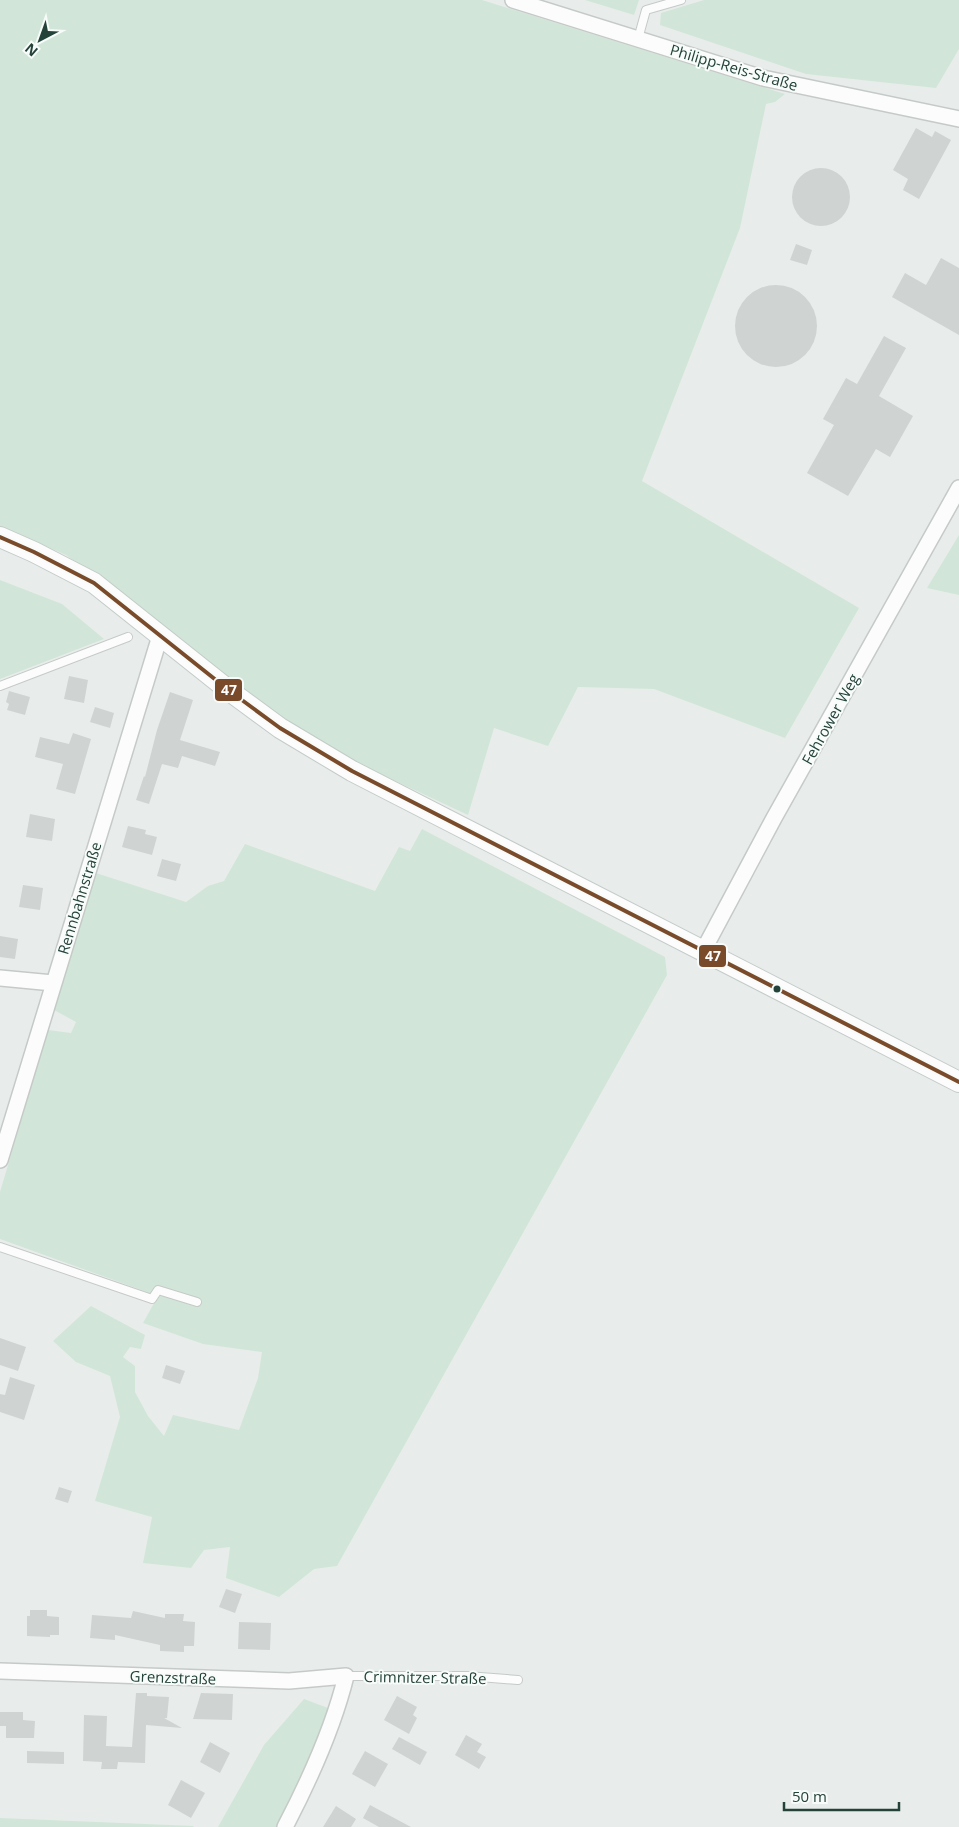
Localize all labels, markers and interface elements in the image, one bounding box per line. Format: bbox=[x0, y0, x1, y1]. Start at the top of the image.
north arrow bbox=[15, 15, 65, 65]
text: N bbox=[21, 39, 42, 61]
street label: Philipp-Reis-Straße bbox=[668, 39, 800, 95]
street label: Fehrower Weg bbox=[797, 670, 863, 768]
line badge: 47 bbox=[214, 678, 243, 702]
text: 47 bbox=[221, 680, 237, 699]
street label: Rennbahnstraße bbox=[52, 839, 106, 957]
line badge: 47 bbox=[698, 944, 727, 968]
text: 47 bbox=[705, 946, 721, 965]
unlabelled marker bbox=[772, 984, 782, 994]
street label: Grenzstraße bbox=[129, 1665, 217, 1689]
street label: Crimnitzer Straße bbox=[363, 1666, 487, 1688]
scale bar bbox=[784, 1780, 899, 1812]
text: 50 m bbox=[792, 1786, 827, 1806]

